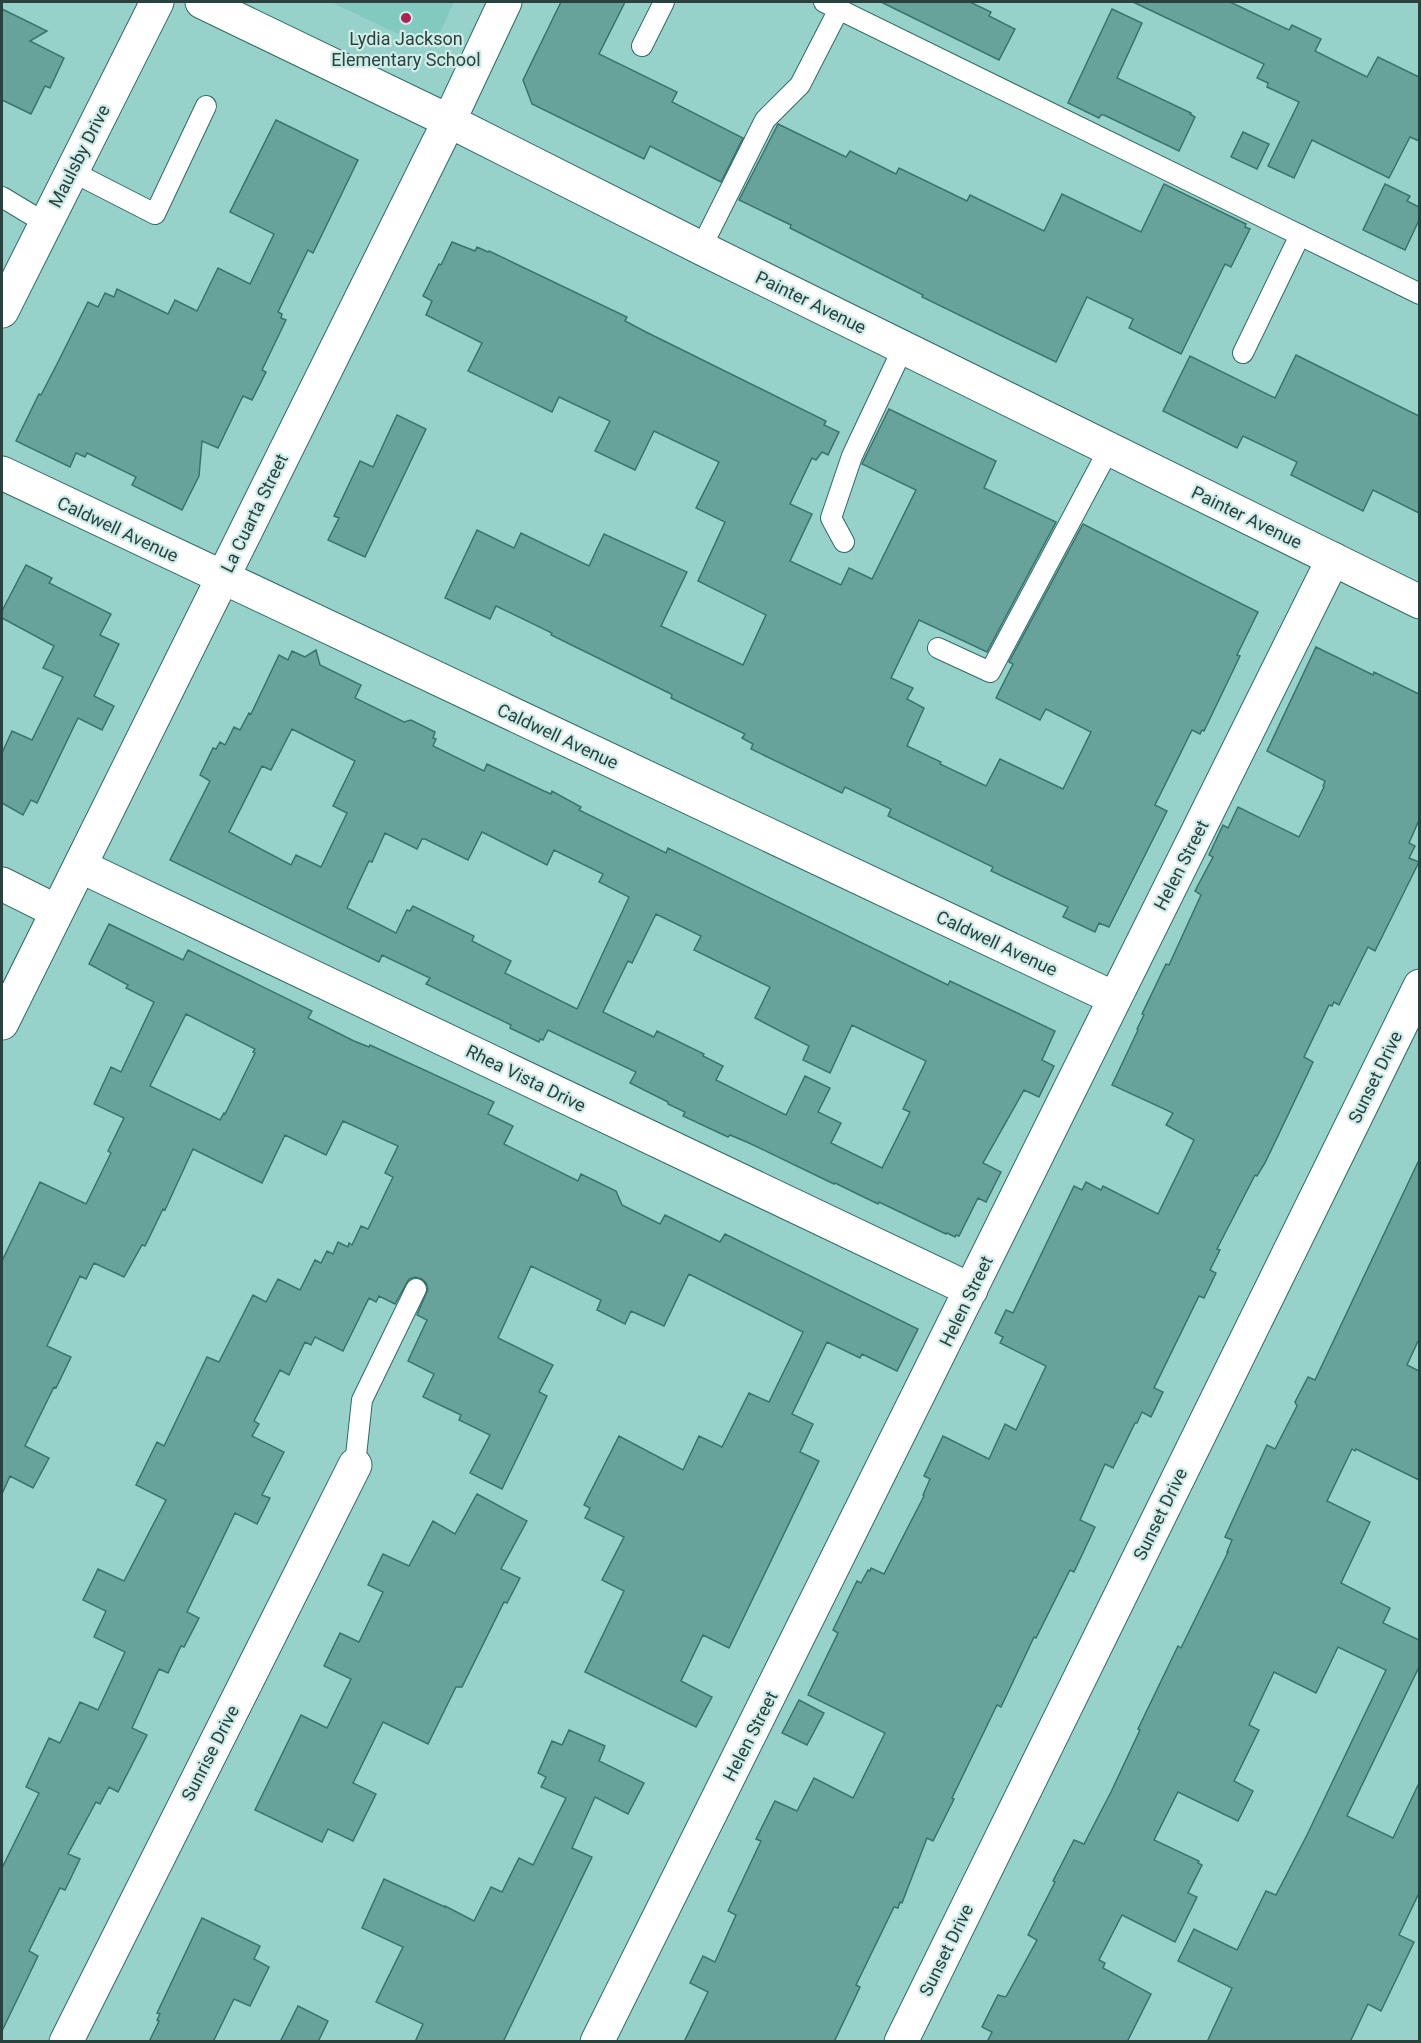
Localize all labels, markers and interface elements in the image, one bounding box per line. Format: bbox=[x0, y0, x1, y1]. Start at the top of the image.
marker: Lydia Jackson Elementary School bbox=[399, 11, 413, 25]
place label: Lydia Jackson Elementary School bbox=[331, 28, 481, 70]
street label: Maulsby Drive bbox=[44, 101, 114, 211]
street label: Painter Avenue bbox=[752, 266, 870, 338]
street label: La Cuarta Street bbox=[216, 450, 292, 576]
street label: Painter Avenue bbox=[1188, 481, 1306, 553]
street label: Caldwell Avenue bbox=[54, 492, 182, 566]
street label: Caldwell Avenue bbox=[494, 699, 622, 773]
street label: Helen Street bbox=[1149, 816, 1213, 914]
street label: Caldwell Avenue bbox=[933, 906, 1061, 980]
street label: Sunset Drive bbox=[1344, 1027, 1406, 1127]
street label: Rhea Vista Drive bbox=[463, 1040, 589, 1116]
street label: Helen Street bbox=[935, 1252, 997, 1350]
street label: Sunset Drive bbox=[1129, 1464, 1191, 1564]
street label: Helen Street bbox=[718, 1687, 782, 1785]
street label: Sunrise Drive bbox=[177, 1702, 243, 1804]
street label: Sunset Drive bbox=[915, 1900, 977, 2000]

